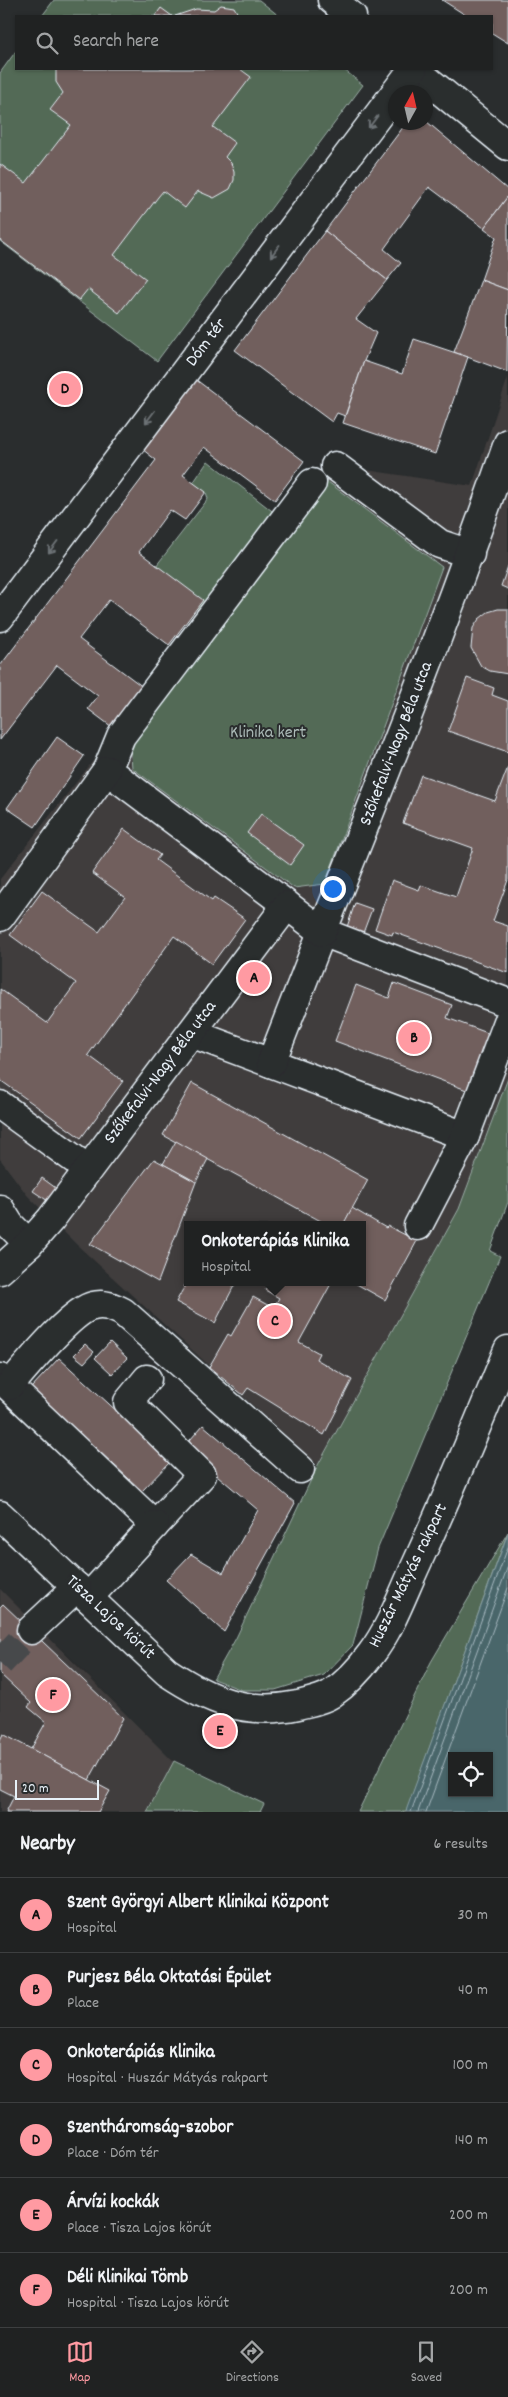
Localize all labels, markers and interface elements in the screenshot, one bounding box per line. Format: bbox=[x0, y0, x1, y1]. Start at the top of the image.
search box bbox=[15, 15, 493, 70]
icon: search bbox=[33, 29, 61, 57]
text: Search here bbox=[73, 29, 159, 56]
north arrow bbox=[388, 85, 433, 130]
one-way arrow bbox=[368, 115, 379, 128]
one-way arrow bbox=[270, 244, 281, 257]
street label: Dóm tér bbox=[181, 313, 234, 372]
pin: D bbox=[49, 370, 81, 408]
one-way arrow bbox=[145, 410, 156, 423]
one-way arrow bbox=[47, 540, 58, 553]
street label: Szőkefalvi-Nagy Béla utca bbox=[354, 658, 440, 830]
park label: Klinika kert bbox=[230, 721, 306, 746]
your location bbox=[320, 876, 346, 902]
pin: A bbox=[238, 959, 270, 997]
street label: Szőkefalvi-Nagy Béla utca bbox=[99, 996, 224, 1150]
pin: B bbox=[398, 1019, 430, 1057]
popup bbox=[184, 1221, 366, 1286]
text: Onkoterápiás Klinika bbox=[201, 1229, 349, 1256]
text: Hospital bbox=[201, 1256, 251, 1279]
pin: C bbox=[259, 1302, 291, 1340]
street label: Huszár Mátyás rakpart bbox=[363, 1499, 455, 1652]
street label: Tisza Lajos körút bbox=[60, 1570, 161, 1666]
pin: F bbox=[37, 1676, 69, 1714]
pin: E bbox=[204, 1712, 236, 1750]
map controls bbox=[448, 1752, 493, 1797]
button: locate bbox=[448, 1752, 493, 1797]
scale bar bbox=[15, 1777, 99, 1800]
text: 20 m bbox=[22, 1779, 49, 1799]
text: Nearby bbox=[20, 1830, 75, 1860]
text: 6 results bbox=[433, 1833, 488, 1856]
text: Szent Györgyi Albert Klinikai Központ bbox=[67, 1890, 329, 1917]
text: A bbox=[32, 1904, 40, 1927]
text: 30 m bbox=[458, 1904, 488, 1927]
text: Hospital bbox=[67, 1917, 117, 1940]
text: Purjesz Béla Oktatási Épület bbox=[67, 1965, 271, 1992]
text: B bbox=[32, 1979, 40, 2002]
text: 40 m bbox=[458, 1979, 488, 2002]
text: Place bbox=[67, 1992, 99, 2015]
text: Onkoterápiás Klinika bbox=[67, 2040, 215, 2067]
text: C bbox=[32, 2054, 40, 2077]
text: 100 m bbox=[452, 2054, 488, 2077]
text: Hospital · Huszár Mátyás rakpart bbox=[67, 2067, 268, 2090]
text: Szentháromság-szobor bbox=[67, 2115, 233, 2142]
text: D bbox=[32, 2129, 40, 2152]
text: 140 m bbox=[454, 2129, 488, 2152]
text: Place · Dóm tér bbox=[67, 2142, 159, 2165]
text: Árvízi kockák bbox=[67, 2190, 159, 2217]
text: E bbox=[32, 2204, 40, 2227]
text: 200 m bbox=[449, 2204, 488, 2227]
text: Place · Tisza Lajos körút bbox=[67, 2217, 212, 2240]
text: Déli Klinikai Tömb bbox=[67, 2265, 188, 2292]
text: F bbox=[32, 2279, 40, 2302]
text: 200 m bbox=[449, 2279, 488, 2302]
text: Hospital · Tisza Lajos körút bbox=[67, 2292, 229, 2315]
tab: Map bbox=[66, 2338, 94, 2388]
tab: Directions bbox=[226, 2338, 279, 2388]
tab: Saved bbox=[411, 2338, 442, 2388]

